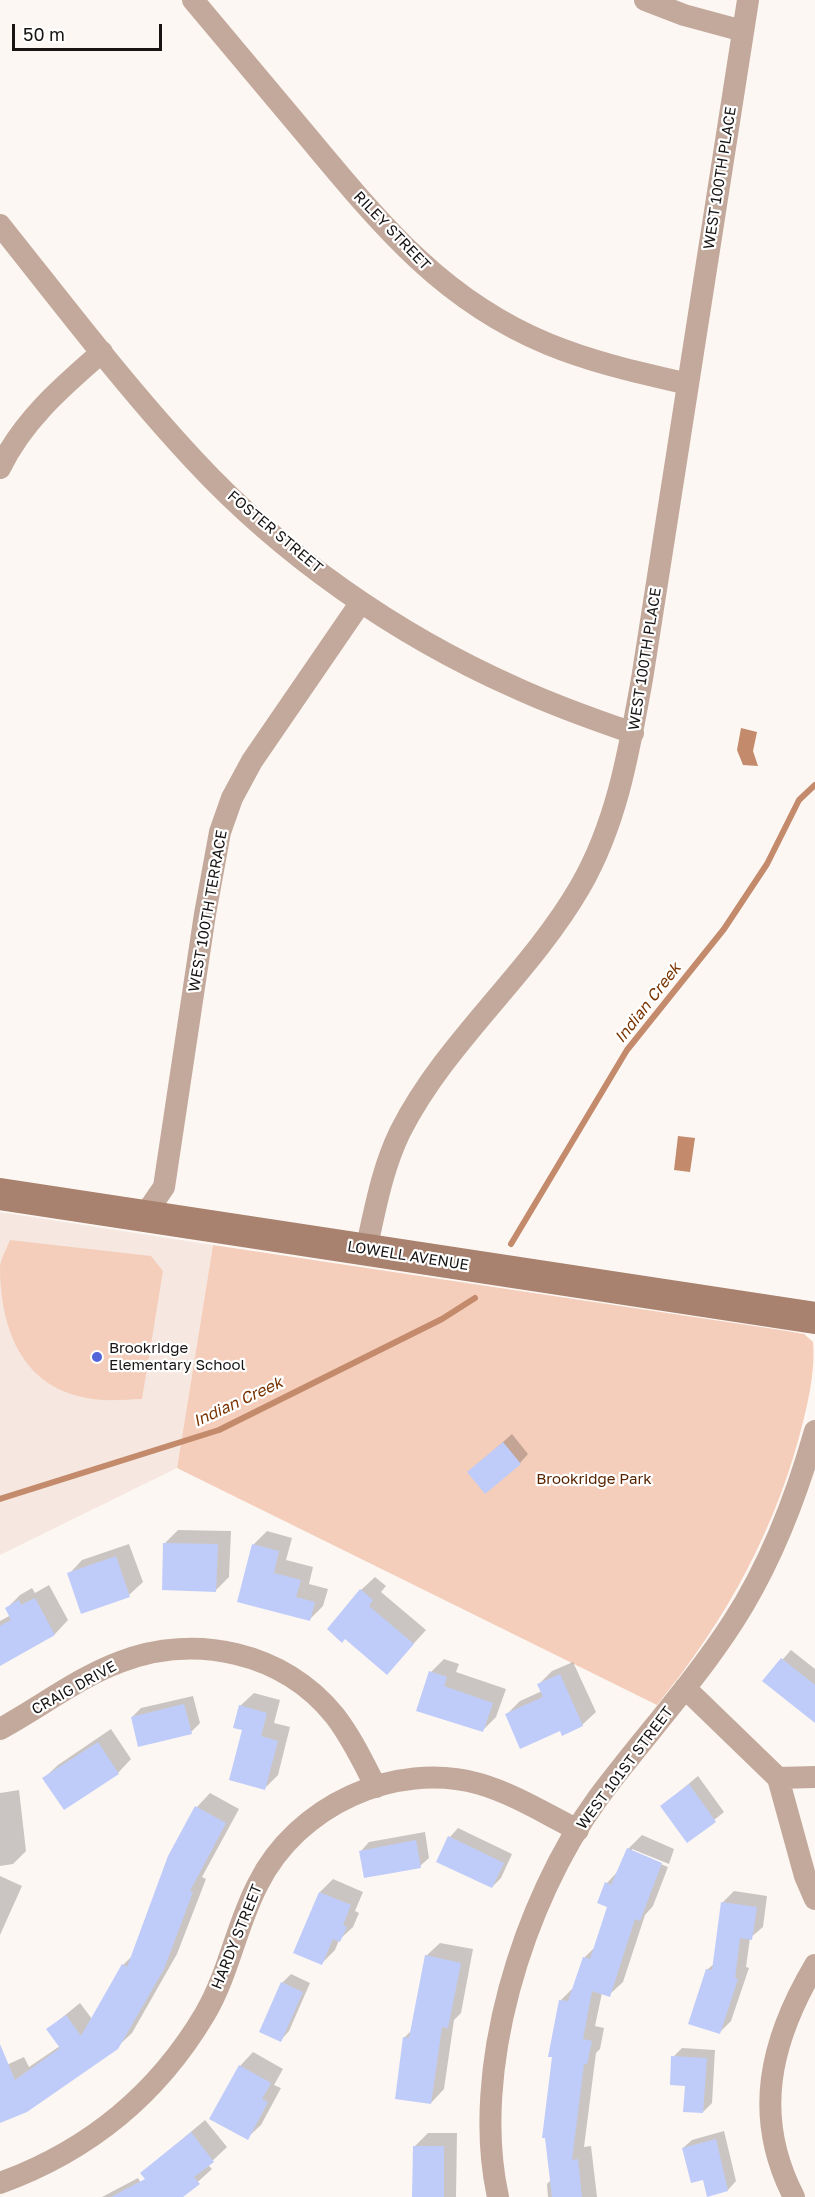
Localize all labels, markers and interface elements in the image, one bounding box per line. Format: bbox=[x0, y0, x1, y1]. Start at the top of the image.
scale bar bbox=[15, 12, 165, 50]
text: 50 m bbox=[23, 23, 65, 45]
street label: WEST 100TH PLACE bbox=[700, 105, 740, 251]
street label: RILEY STREET bbox=[350, 188, 434, 274]
street label: FOSTER STREET bbox=[224, 487, 326, 577]
street label: WEST 100TH PLACE bbox=[625, 586, 665, 732]
street label: WEST 100TH TERRACE bbox=[185, 829, 231, 993]
water label: Indian Creek bbox=[611, 959, 685, 1047]
street label: LOWELL AVENUE bbox=[346, 1238, 470, 1274]
place label: Brookridge Elementary School bbox=[109, 1339, 245, 1374]
marker: Brookridge Elementary School bbox=[90, 1350, 104, 1364]
water label: Indian Creek bbox=[190, 1373, 286, 1431]
park label: Brookridge Park bbox=[536, 1470, 652, 1488]
street label: CRAIG DRIVE bbox=[28, 1657, 120, 1719]
street label: WEST 101ST STREET bbox=[573, 1703, 677, 1833]
street label: HARDY STREET bbox=[208, 1882, 266, 1992]

